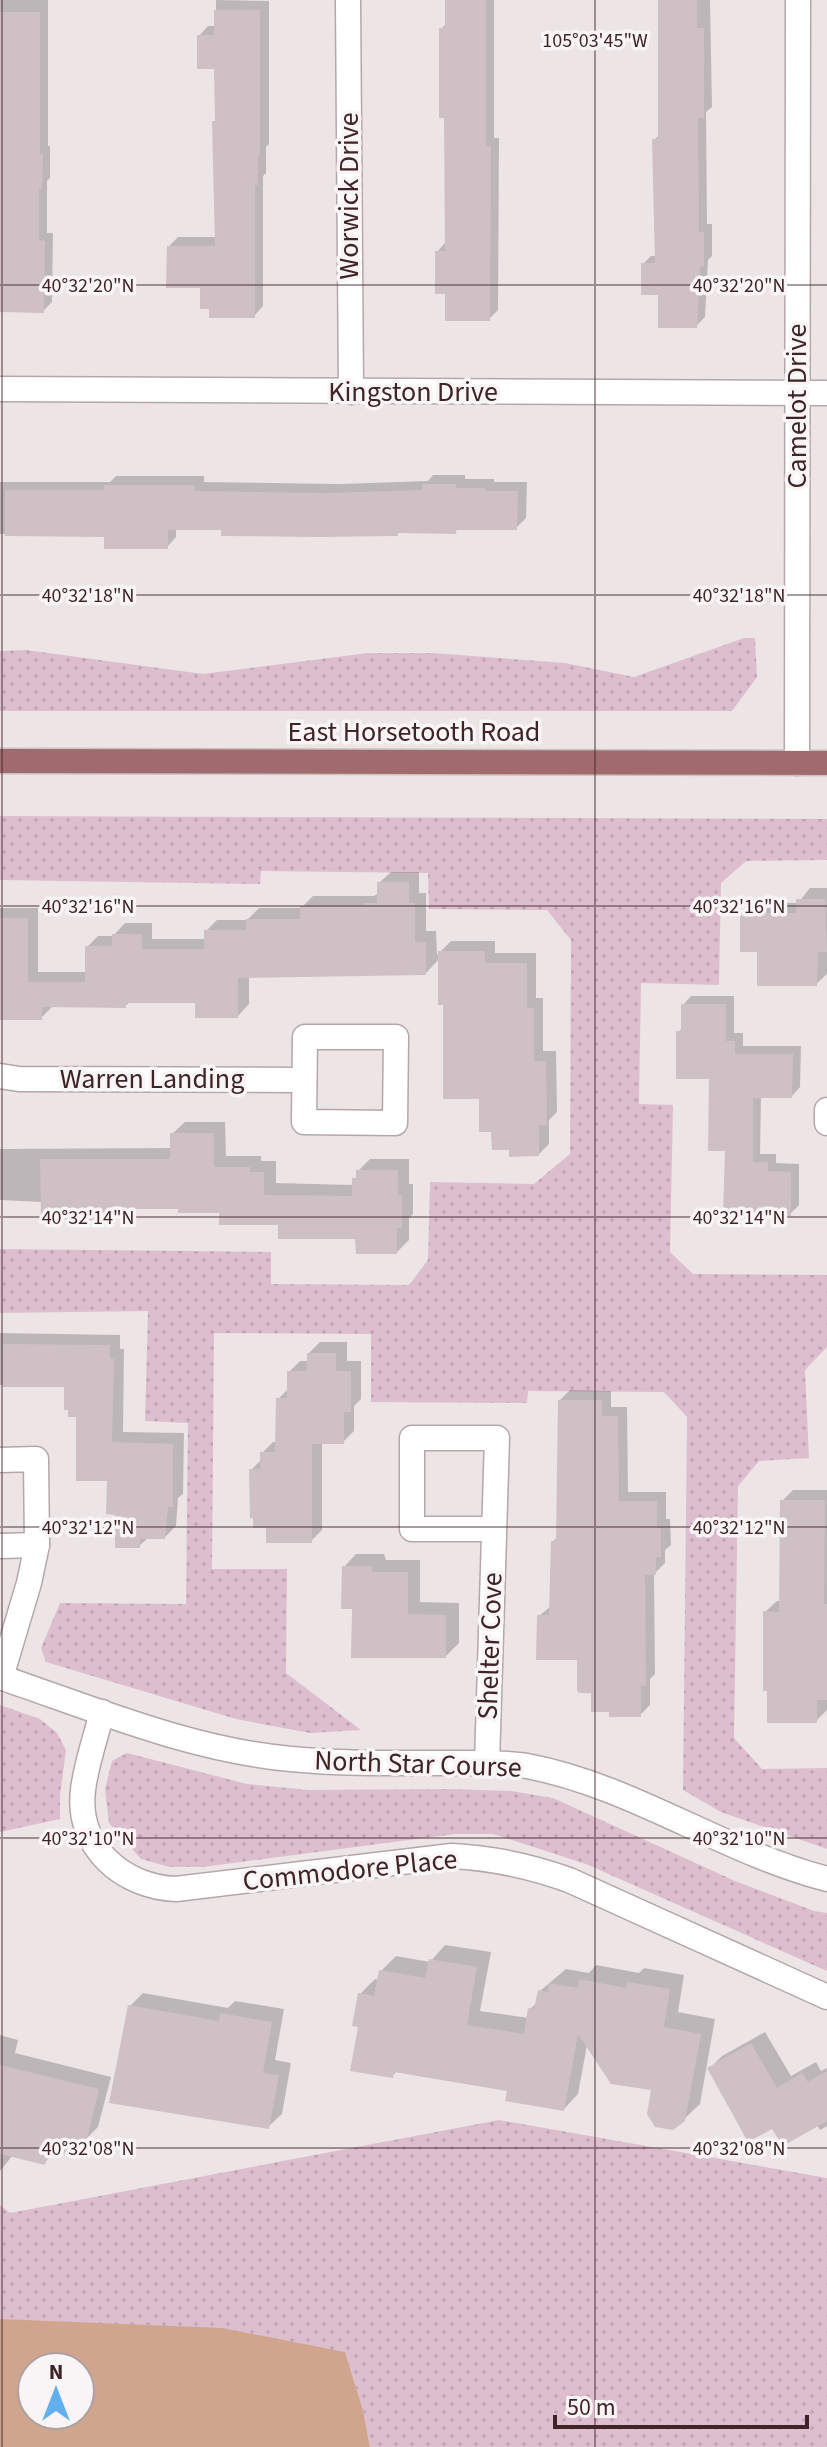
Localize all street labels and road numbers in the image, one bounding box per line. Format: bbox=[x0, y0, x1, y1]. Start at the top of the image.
street label: Worwick Drive bbox=[329, 112, 369, 280]
street label: Camelot Drive bbox=[777, 324, 817, 488]
street label: Kingston Drive bbox=[328, 372, 498, 412]
street label: East Horsetooth Road bbox=[288, 712, 540, 752]
street label: Warren Landing bbox=[60, 1059, 244, 1099]
street label: Shelter Cove bbox=[467, 1572, 513, 1720]
street label: North Star Course bbox=[314, 1740, 522, 1788]
street label: Commodore Place bbox=[241, 1839, 459, 1901]

